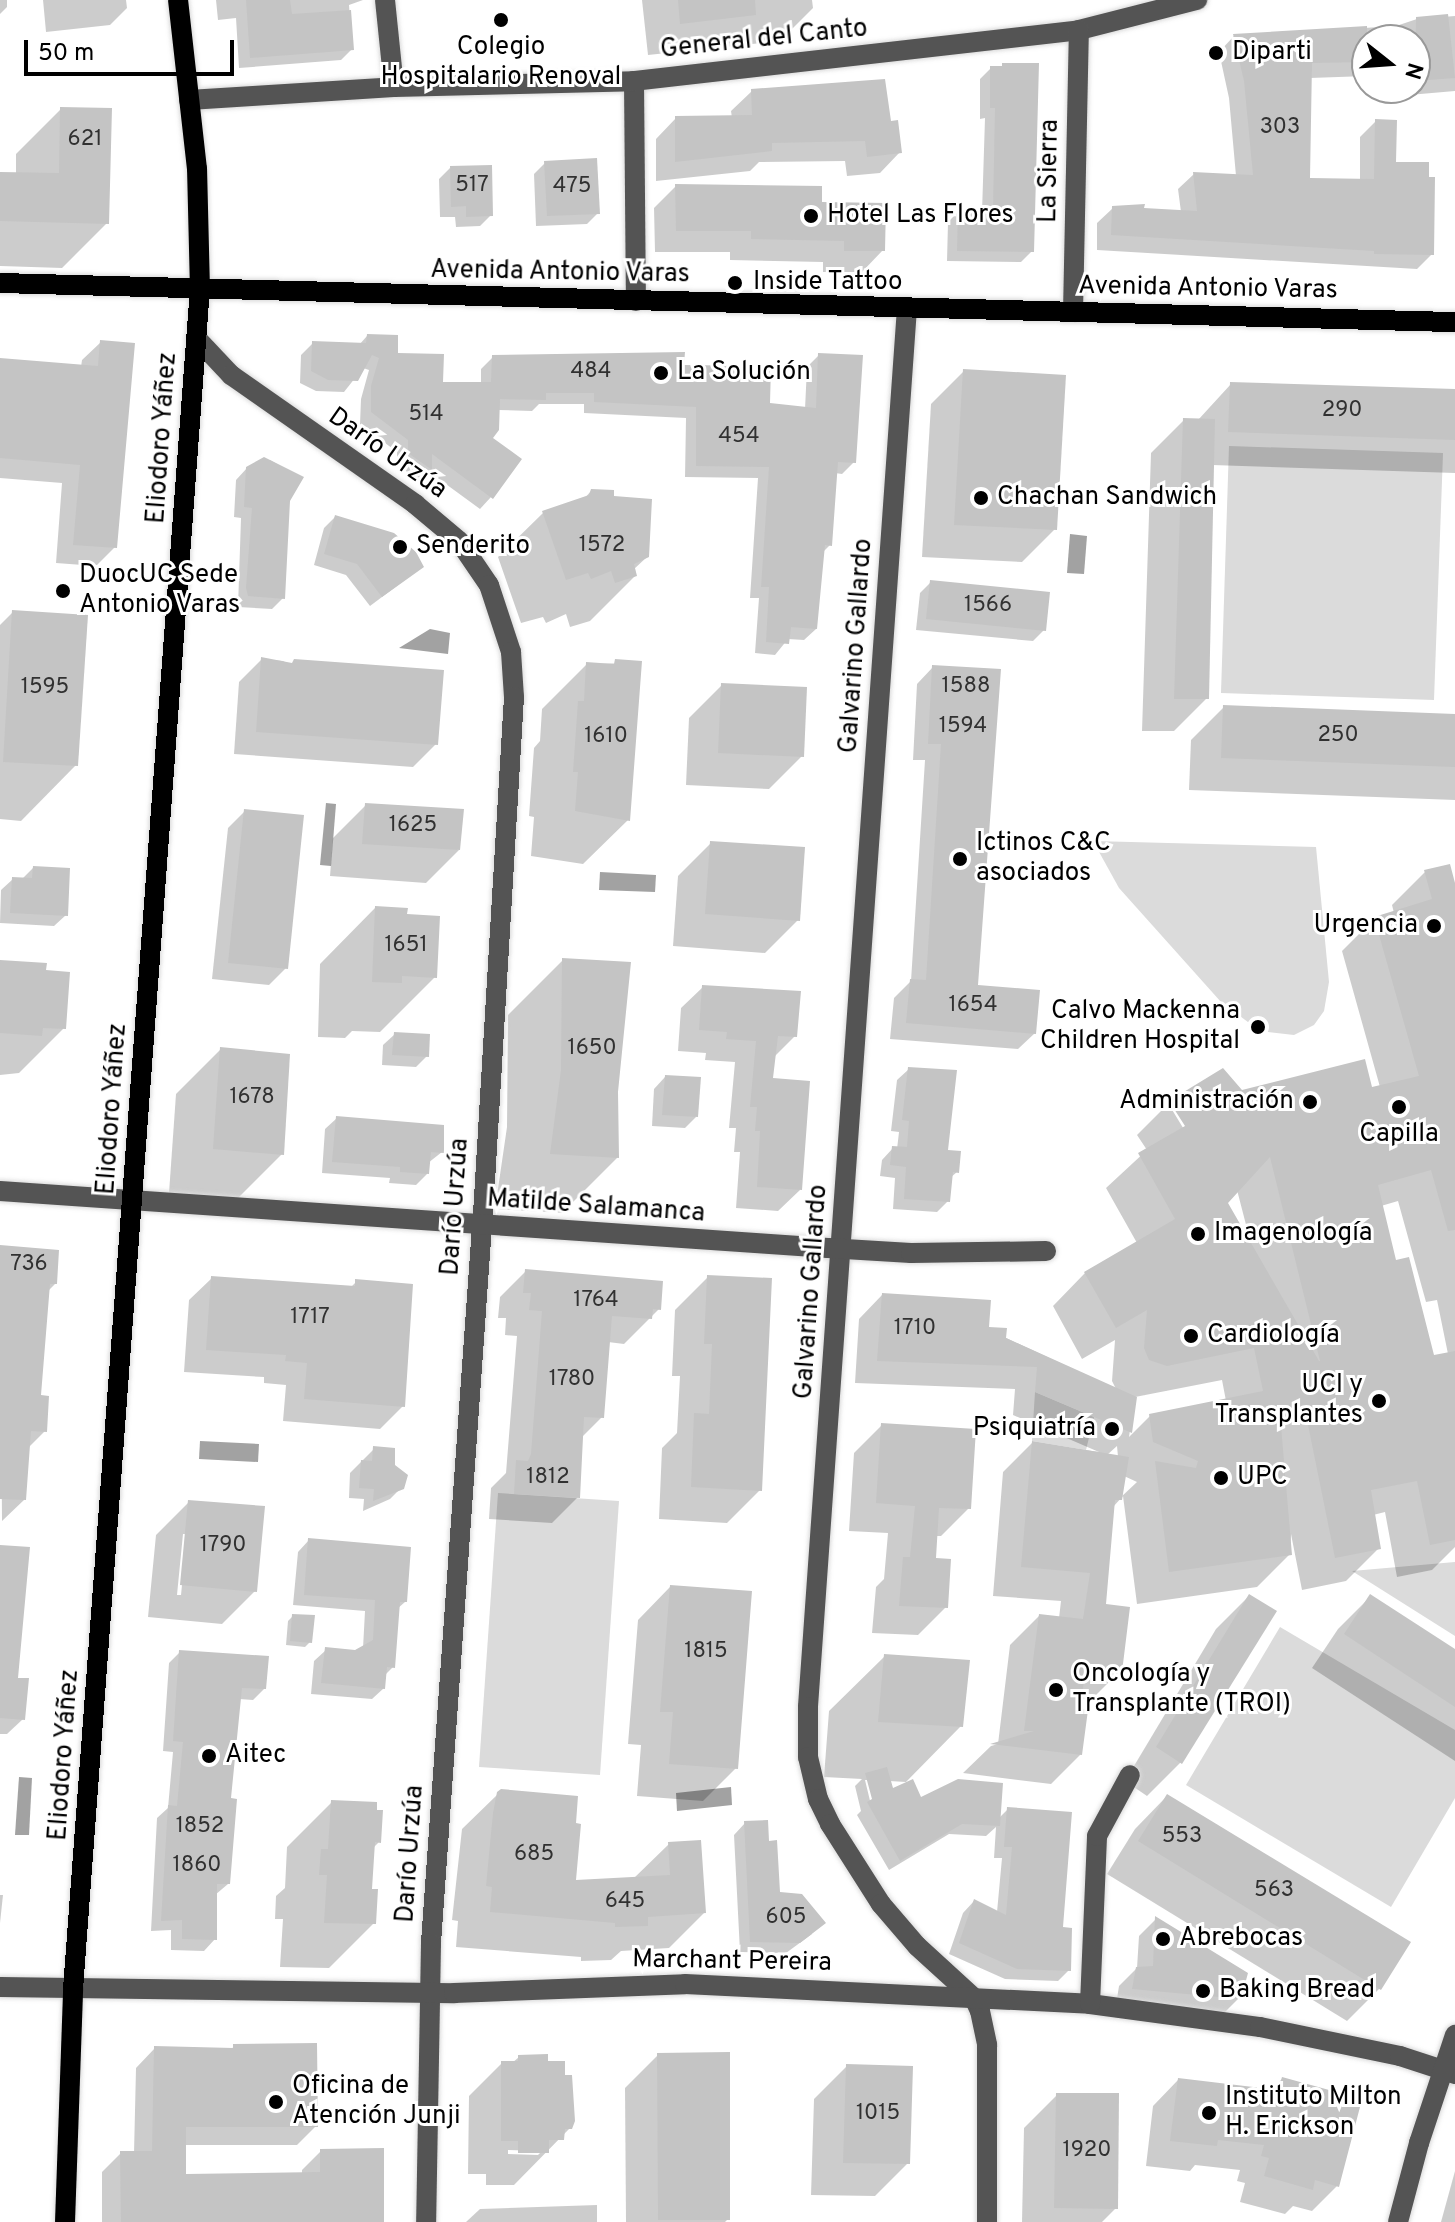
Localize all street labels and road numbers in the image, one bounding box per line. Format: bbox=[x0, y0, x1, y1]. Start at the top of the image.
street label: General del Canto bbox=[659, 14, 869, 66]
street label: La Sierra bbox=[1033, 119, 1067, 223]
street label: Avenida Antonio Varas bbox=[429, 255, 691, 291]
street label: Avenida Antonio Varas bbox=[1077, 271, 1339, 307]
street label: Eliodoro Yáñez bbox=[141, 351, 185, 525]
street label: Darío Urzúa bbox=[322, 402, 452, 506]
street label: Galvarino Gallardo bbox=[834, 538, 880, 754]
street label: Eliodoro Yáñez bbox=[91, 1022, 135, 1196]
street label: Darío Urzúa bbox=[436, 1137, 476, 1277]
street label: Matilde Salamanca bbox=[486, 1184, 706, 1230]
street label: Galvarino Gallardo bbox=[789, 1184, 835, 1400]
street label: Eliodoro Yáñez bbox=[43, 1668, 87, 1842]
street label: Darío Urzúa bbox=[391, 1784, 431, 1924]
street label: Marchant Pereira bbox=[632, 1945, 832, 1979]

